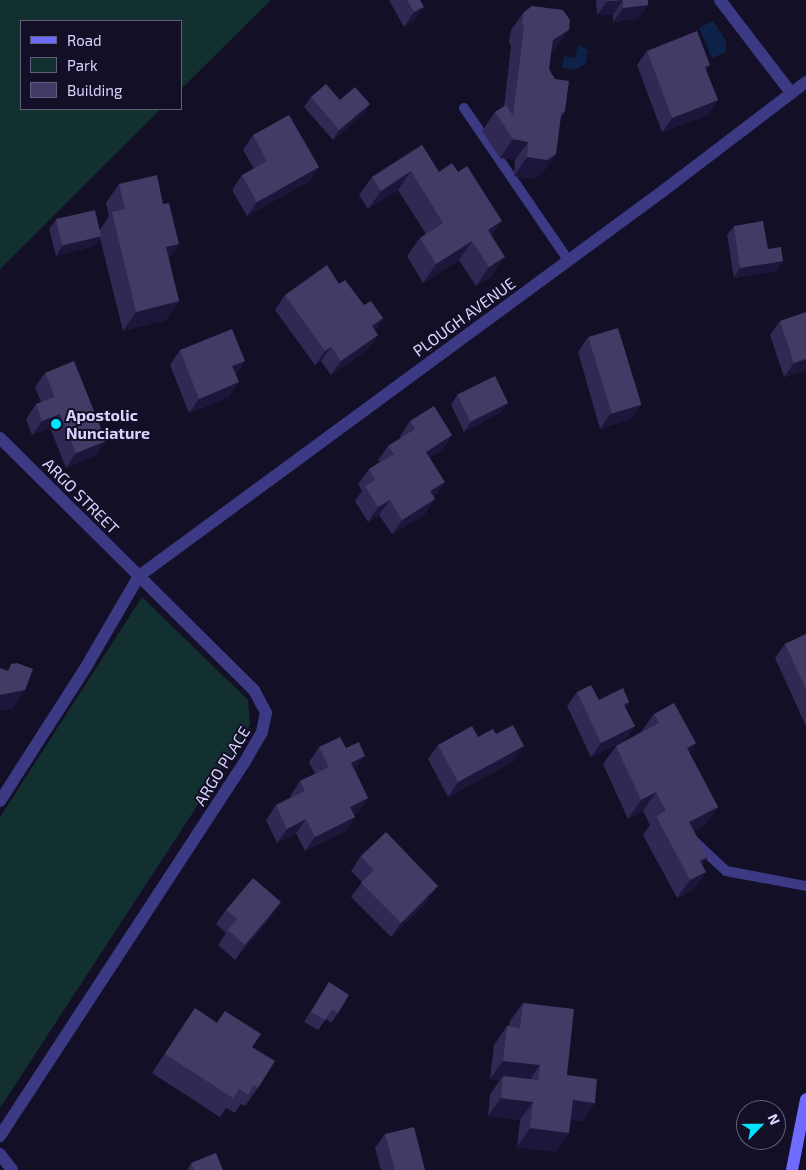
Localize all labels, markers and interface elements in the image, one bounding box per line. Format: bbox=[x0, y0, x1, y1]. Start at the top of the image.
legend bbox=[20, 20, 182, 110]
text: Road bbox=[67, 31, 102, 49]
text: Park bbox=[67, 56, 98, 74]
text: Building bbox=[67, 81, 122, 99]
street label: PLOUGH AVENUE bbox=[409, 273, 519, 361]
place label: Apostolic Nunciature bbox=[66, 405, 150, 443]
marker: Apostolic Nunciature bbox=[50, 418, 62, 430]
street label: ARGO STREET bbox=[39, 454, 123, 538]
street label: ARGO PLACE bbox=[190, 723, 254, 809]
north arrow bbox=[736, 1100, 786, 1150]
text: N bbox=[764, 1111, 784, 1127]

